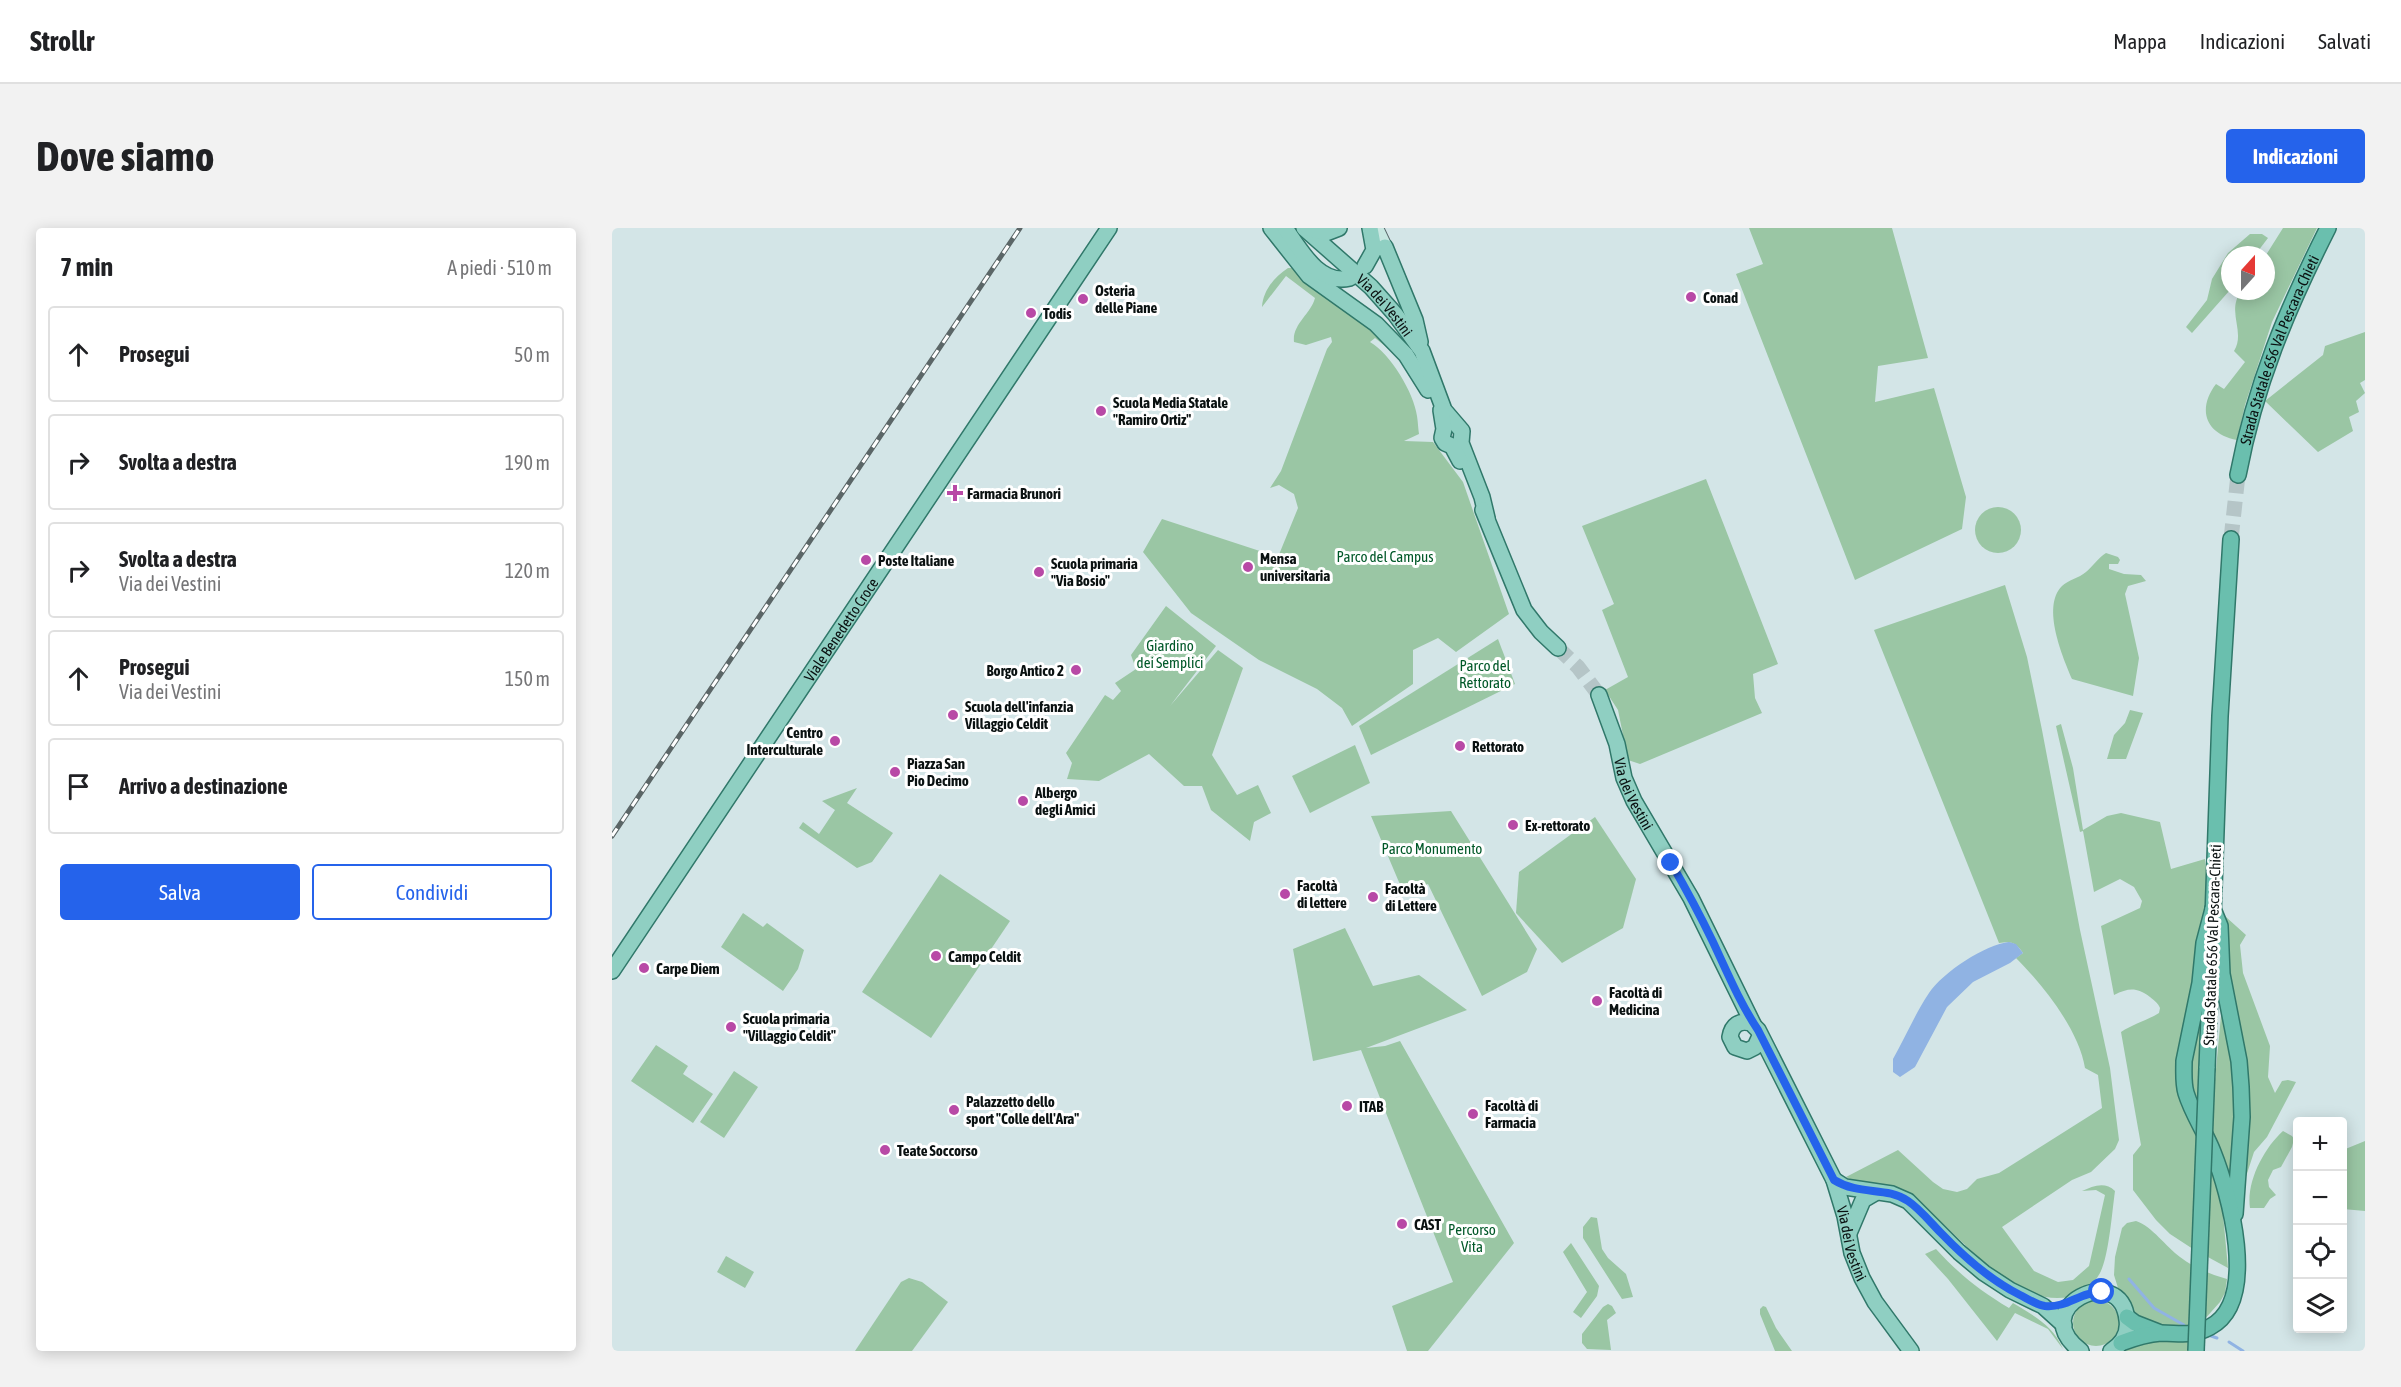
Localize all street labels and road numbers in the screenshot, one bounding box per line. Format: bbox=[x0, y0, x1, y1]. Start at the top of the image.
street label: Strada Statale 656 Val Pescara-Chieti bbox=[2236, 252, 2322, 446]
street label: Via dei Vestini bbox=[1354, 270, 1417, 339]
street label: Viale Benedetto Croce bbox=[800, 574, 881, 684]
street label: Via dei Vestini bbox=[1612, 756, 1657, 832]
street label: Strada Statale 656 Val Pescara-Chieti bbox=[2200, 844, 2224, 1046]
street label: Via dei Vestini bbox=[1834, 1204, 1870, 1284]

